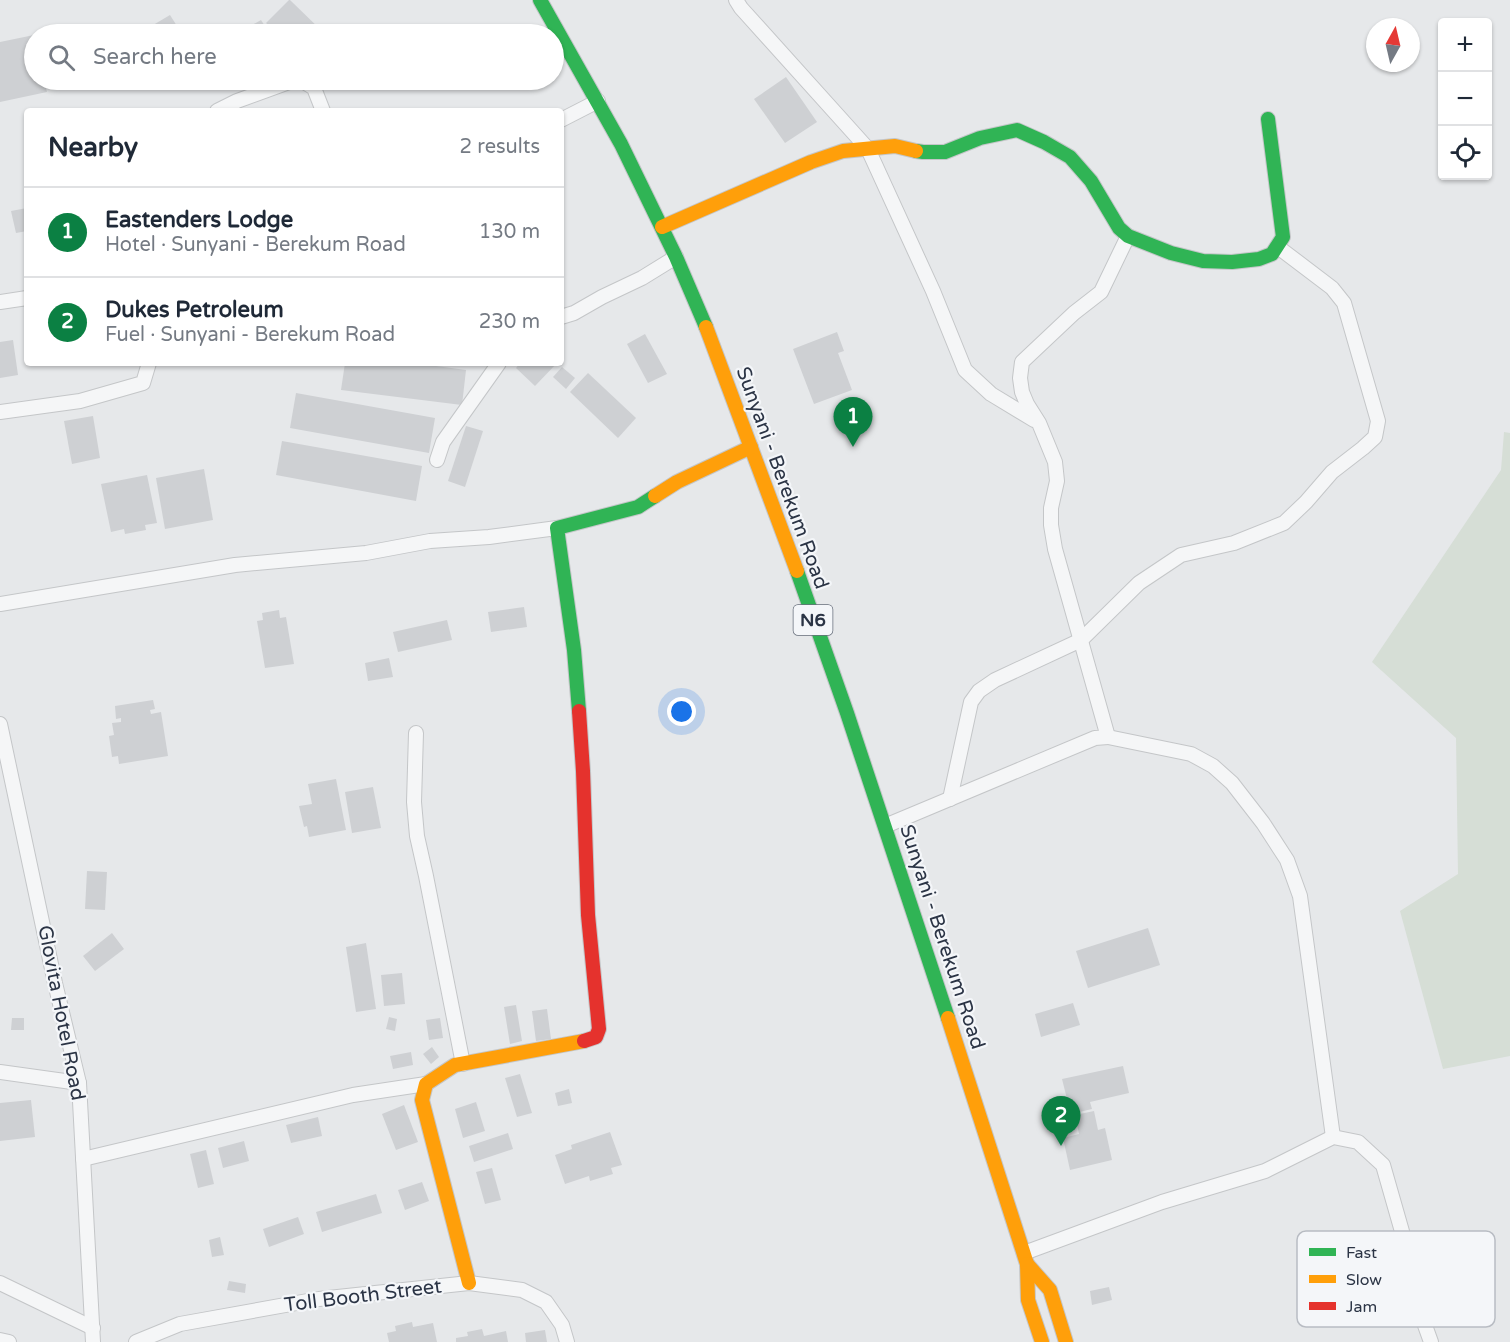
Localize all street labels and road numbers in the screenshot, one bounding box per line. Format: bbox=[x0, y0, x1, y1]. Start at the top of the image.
street label: Sunyani - Berekum Road bbox=[731, 364, 833, 592]
road number: N6 bbox=[794, 605, 832, 635]
street label: Sunyani - Berekum Road bbox=[894, 822, 990, 1052]
street label: Glovita Hotel Road bbox=[32, 923, 90, 1103]
street label: Toll Booth Street bbox=[283, 1274, 443, 1318]

